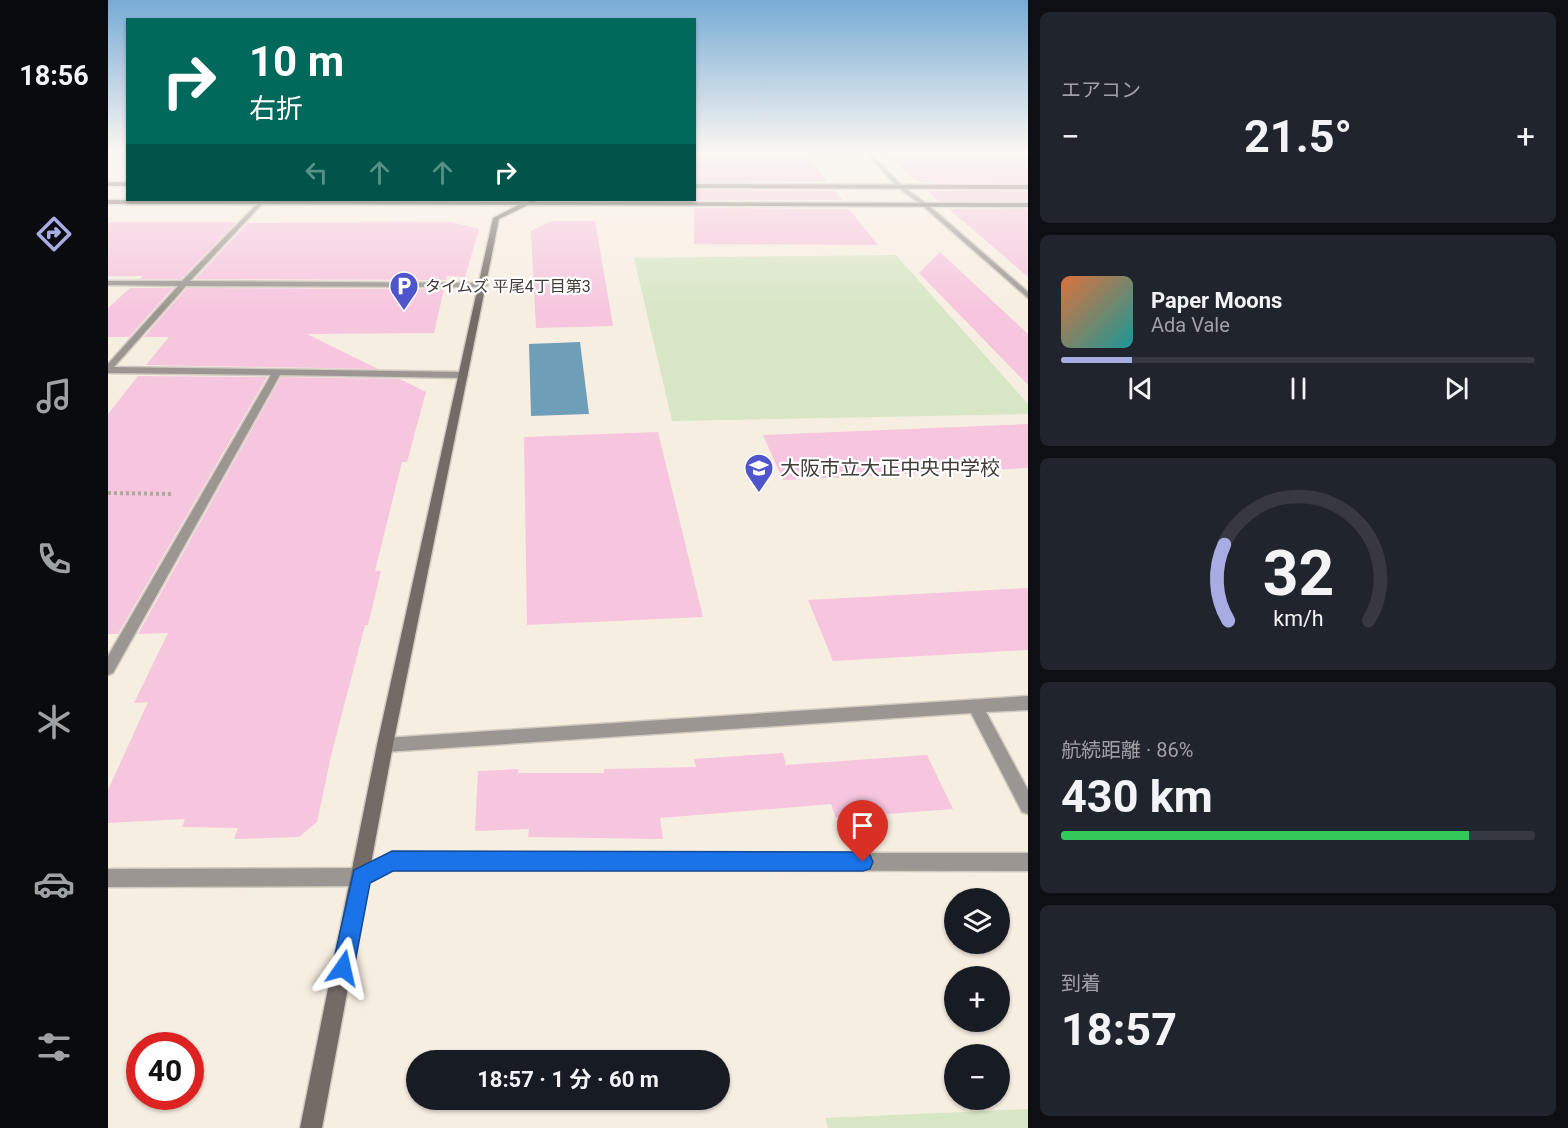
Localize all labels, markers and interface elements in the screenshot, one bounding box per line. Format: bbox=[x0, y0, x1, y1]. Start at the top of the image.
text: 10 m bbox=[249, 37, 344, 86]
icon: right bbox=[150, 42, 228, 120]
text: 18:56 bbox=[19, 60, 89, 92]
text: エアコン bbox=[1061, 78, 1141, 102]
text: 右折 bbox=[249, 93, 303, 125]
text: 21.5° bbox=[1244, 110, 1352, 163]
text: − bbox=[1061, 117, 1080, 156]
text: + bbox=[1516, 117, 1535, 156]
icon: left bbox=[300, 156, 333, 189]
icon: ahead bbox=[363, 156, 396, 189]
icon: ahead bbox=[426, 156, 459, 189]
icon: right bbox=[489, 156, 522, 189]
icon: directions bbox=[33, 213, 75, 255]
parking icon: タイムズ 平尾4丁目第3 bbox=[388, 270, 420, 312]
place label: タイムズ 平尾4丁目第3 bbox=[425, 277, 591, 296]
text: Paper Moons bbox=[1151, 288, 1282, 313]
text: Ada Vale bbox=[1151, 313, 1230, 337]
icon: previous bbox=[1124, 372, 1157, 405]
icon: pause bbox=[1282, 372, 1315, 405]
icon: next bbox=[1440, 372, 1473, 405]
icon: music bbox=[33, 375, 75, 417]
school or university icon: 大阪市立大正中央中学校 bbox=[743, 452, 775, 494]
place label: 大阪市立大正中央中学校 bbox=[780, 456, 1000, 480]
text: 32 bbox=[1262, 537, 1334, 610]
icon: phone bbox=[33, 538, 75, 580]
text: km/h bbox=[1273, 606, 1323, 631]
icon: climate bbox=[33, 701, 75, 743]
text: 航続距離 · 86% bbox=[1061, 738, 1193, 762]
text: 430 km bbox=[1061, 770, 1213, 823]
pin bbox=[837, 800, 888, 862]
icon: arrive bbox=[846, 809, 879, 842]
icon: car bbox=[33, 863, 75, 905]
map controls bbox=[944, 888, 1010, 1110]
button: layers bbox=[944, 888, 1010, 954]
position arrow bbox=[311, 936, 375, 1000]
button: + bbox=[944, 966, 1010, 1032]
text: 到着 bbox=[1061, 971, 1101, 995]
text: 18:57 bbox=[1061, 1003, 1177, 1056]
icon: filters bbox=[33, 1026, 75, 1068]
speed limit sign: 40 bbox=[126, 1032, 204, 1110]
button: − bbox=[944, 1044, 1010, 1110]
text: 18:57 · 1 分 · 60 m bbox=[477, 1067, 659, 1092]

